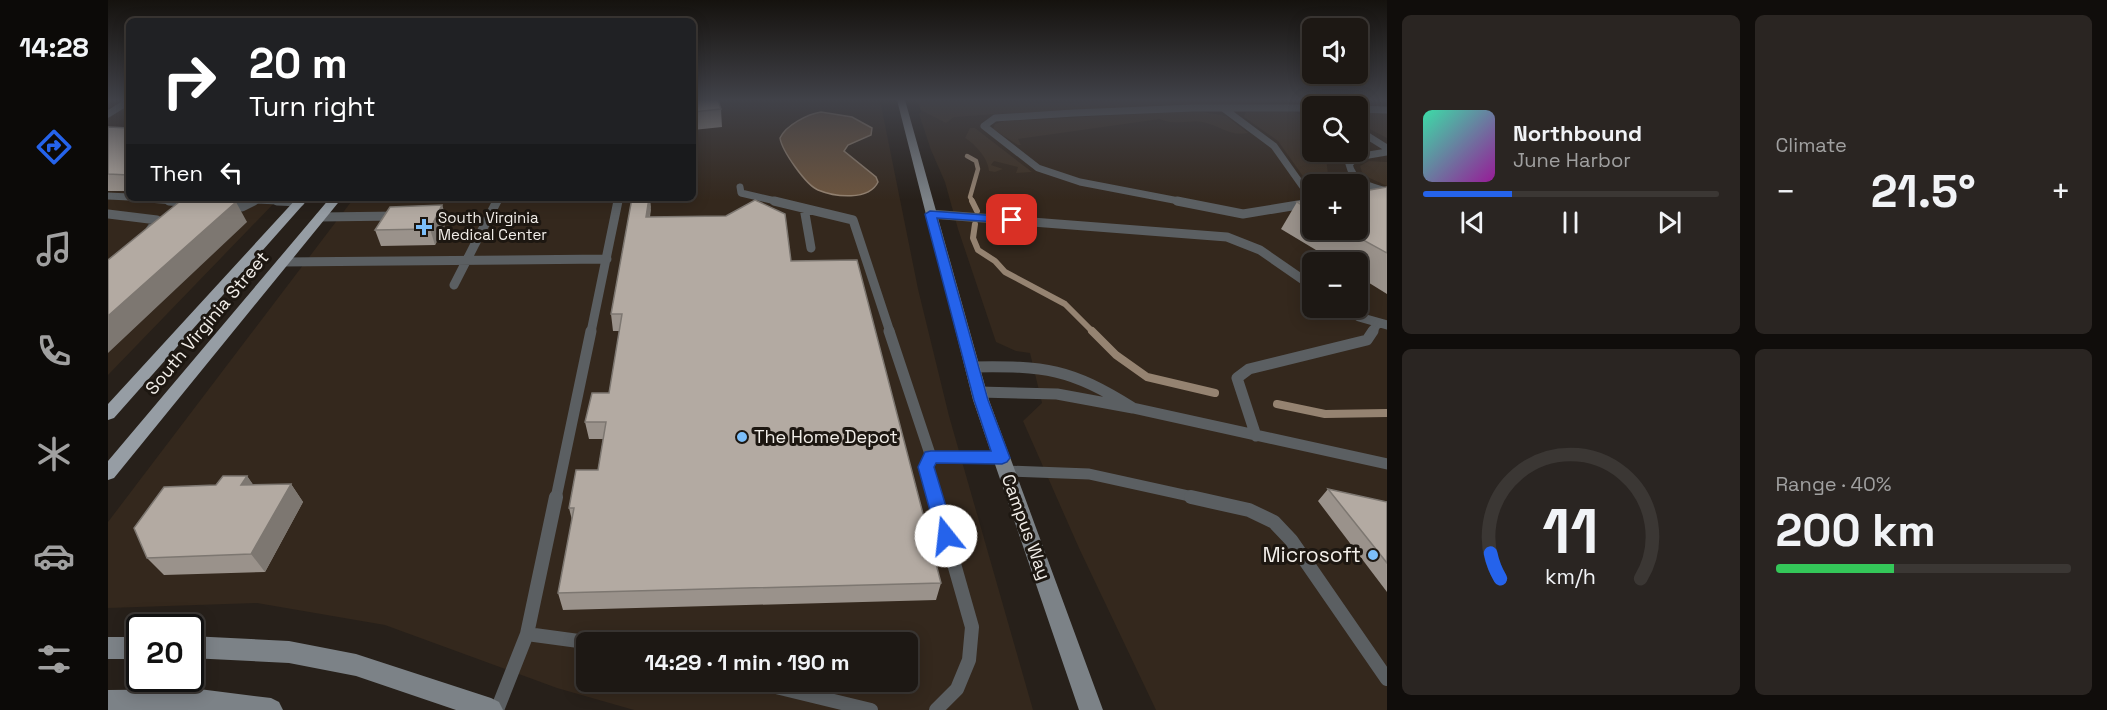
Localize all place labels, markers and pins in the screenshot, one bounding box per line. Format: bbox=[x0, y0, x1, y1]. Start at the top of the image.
pin bbox=[986, 194, 1037, 245]
place label: South Virginia Medical Center bbox=[438, 208, 547, 244]
marker: South Virginia Medical Center bbox=[415, 218, 433, 236]
place label: The Home Depot bbox=[754, 425, 898, 448]
marker: The Home Depot bbox=[735, 430, 749, 444]
place label: Microsoft bbox=[1262, 541, 1361, 568]
marker: Microsoft bbox=[1366, 548, 1380, 562]

